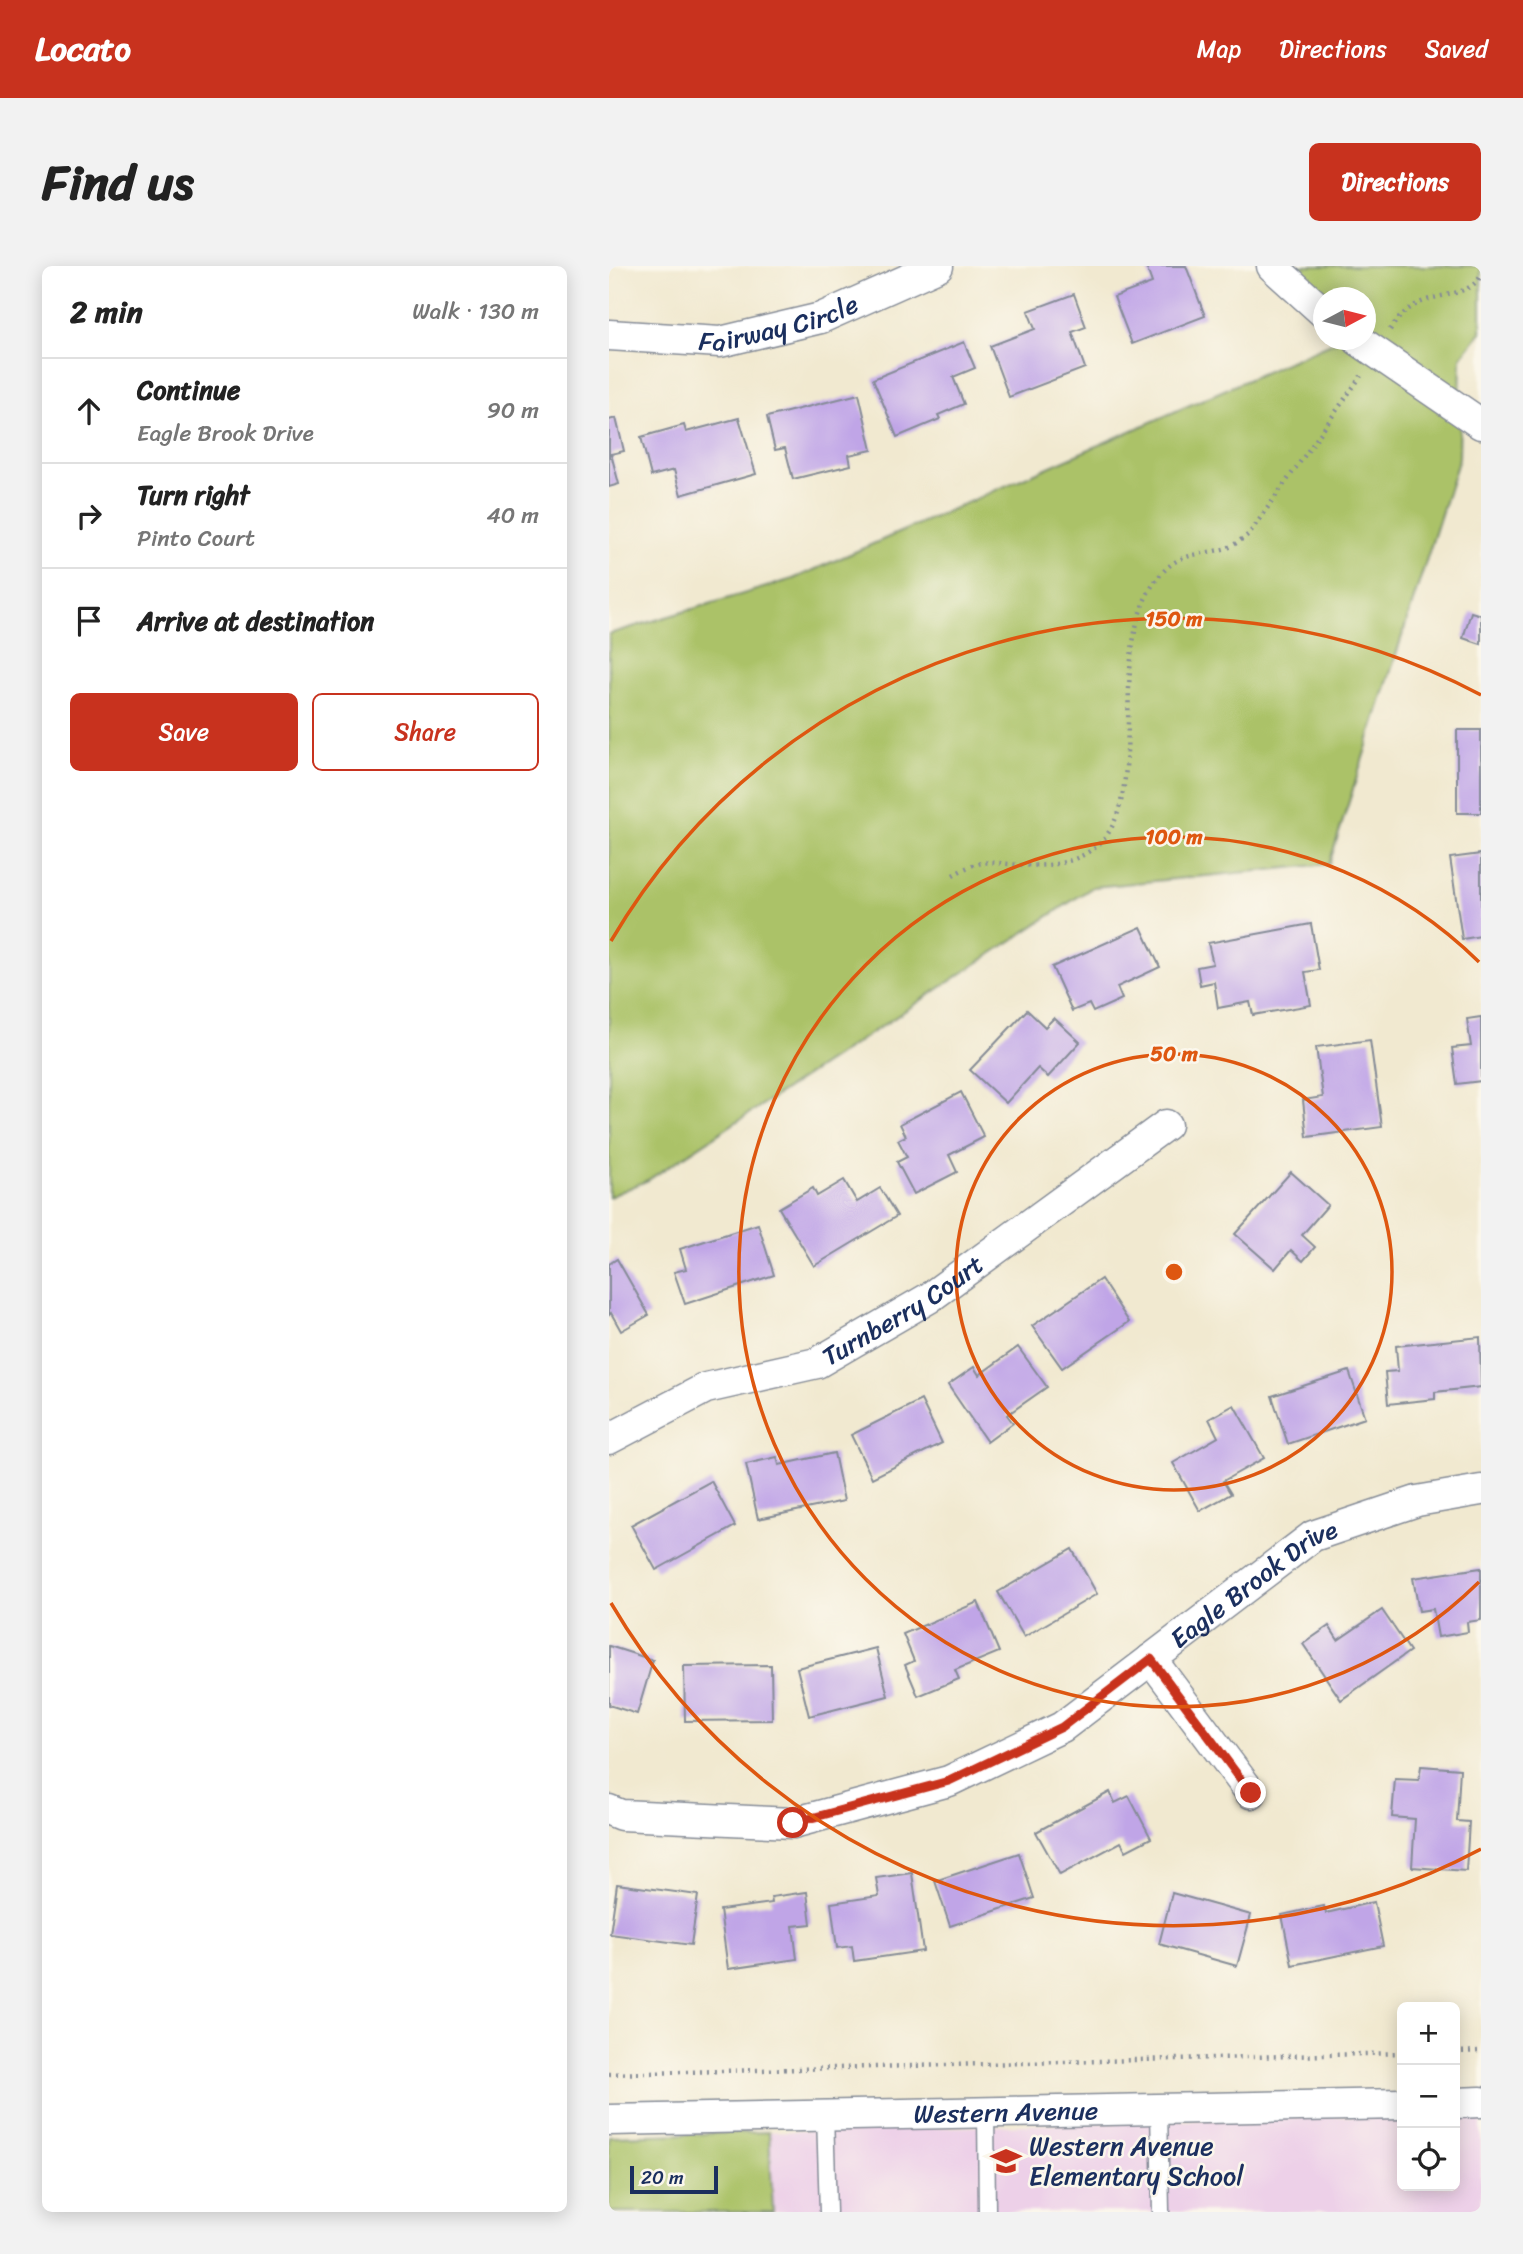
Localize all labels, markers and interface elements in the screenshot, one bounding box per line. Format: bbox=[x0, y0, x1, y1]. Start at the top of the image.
text: Locato bbox=[35, 20, 131, 78]
text: Map bbox=[1197, 28, 1241, 70]
text: Directions bbox=[1279, 28, 1387, 70]
text: Saved bbox=[1425, 28, 1488, 70]
text: Find us bbox=[42, 139, 194, 226]
button: Directions bbox=[1309, 143, 1481, 221]
street label: Fairway Circle bbox=[697, 281, 866, 365]
text: 2 min bbox=[70, 285, 143, 339]
north arrow bbox=[1313, 287, 1376, 350]
text: Walk · 130 m bbox=[412, 291, 539, 332]
text: Continue bbox=[137, 367, 240, 413]
text: 90 m bbox=[487, 390, 539, 431]
icon: ahead bbox=[70, 392, 108, 430]
text: Eagle Brook Drive bbox=[137, 413, 314, 454]
text: Turn right bbox=[137, 472, 250, 518]
text: 40 m bbox=[486, 495, 539, 536]
icon: right bbox=[70, 497, 108, 535]
text: Pinto Court bbox=[137, 518, 255, 559]
text: Arrive at destination bbox=[137, 598, 374, 644]
text: 150 m bbox=[1146, 600, 1203, 638]
icon: arrive bbox=[70, 602, 108, 640]
button: Save bbox=[70, 693, 298, 771]
button: Share bbox=[312, 693, 539, 771]
text: 100 m bbox=[1145, 818, 1203, 856]
text: 50 m bbox=[1150, 1035, 1199, 1073]
street label: Turnberry Court bbox=[813, 1242, 994, 1379]
centre of rings bbox=[1162, 1260, 1186, 1284]
street label: Eagle Brook Drive bbox=[1159, 1506, 1344, 1661]
route end bbox=[1235, 1777, 1266, 1808]
route start bbox=[777, 1807, 808, 1838]
map controls bbox=[1397, 2002, 1460, 2191]
button: + bbox=[1397, 2002, 1460, 2065]
button: − bbox=[1397, 2065, 1460, 2128]
street label: Western Avenue bbox=[913, 2087, 1099, 2137]
place label: Western Avenue Elementary School bbox=[1029, 2123, 1244, 2199]
button: locate bbox=[1397, 2128, 1460, 2191]
school or university icon: Western Avenue Elementary School bbox=[989, 2144, 1023, 2178]
text: 20 m bbox=[641, 2161, 684, 2194]
scale bar bbox=[630, 2163, 717, 2195]

